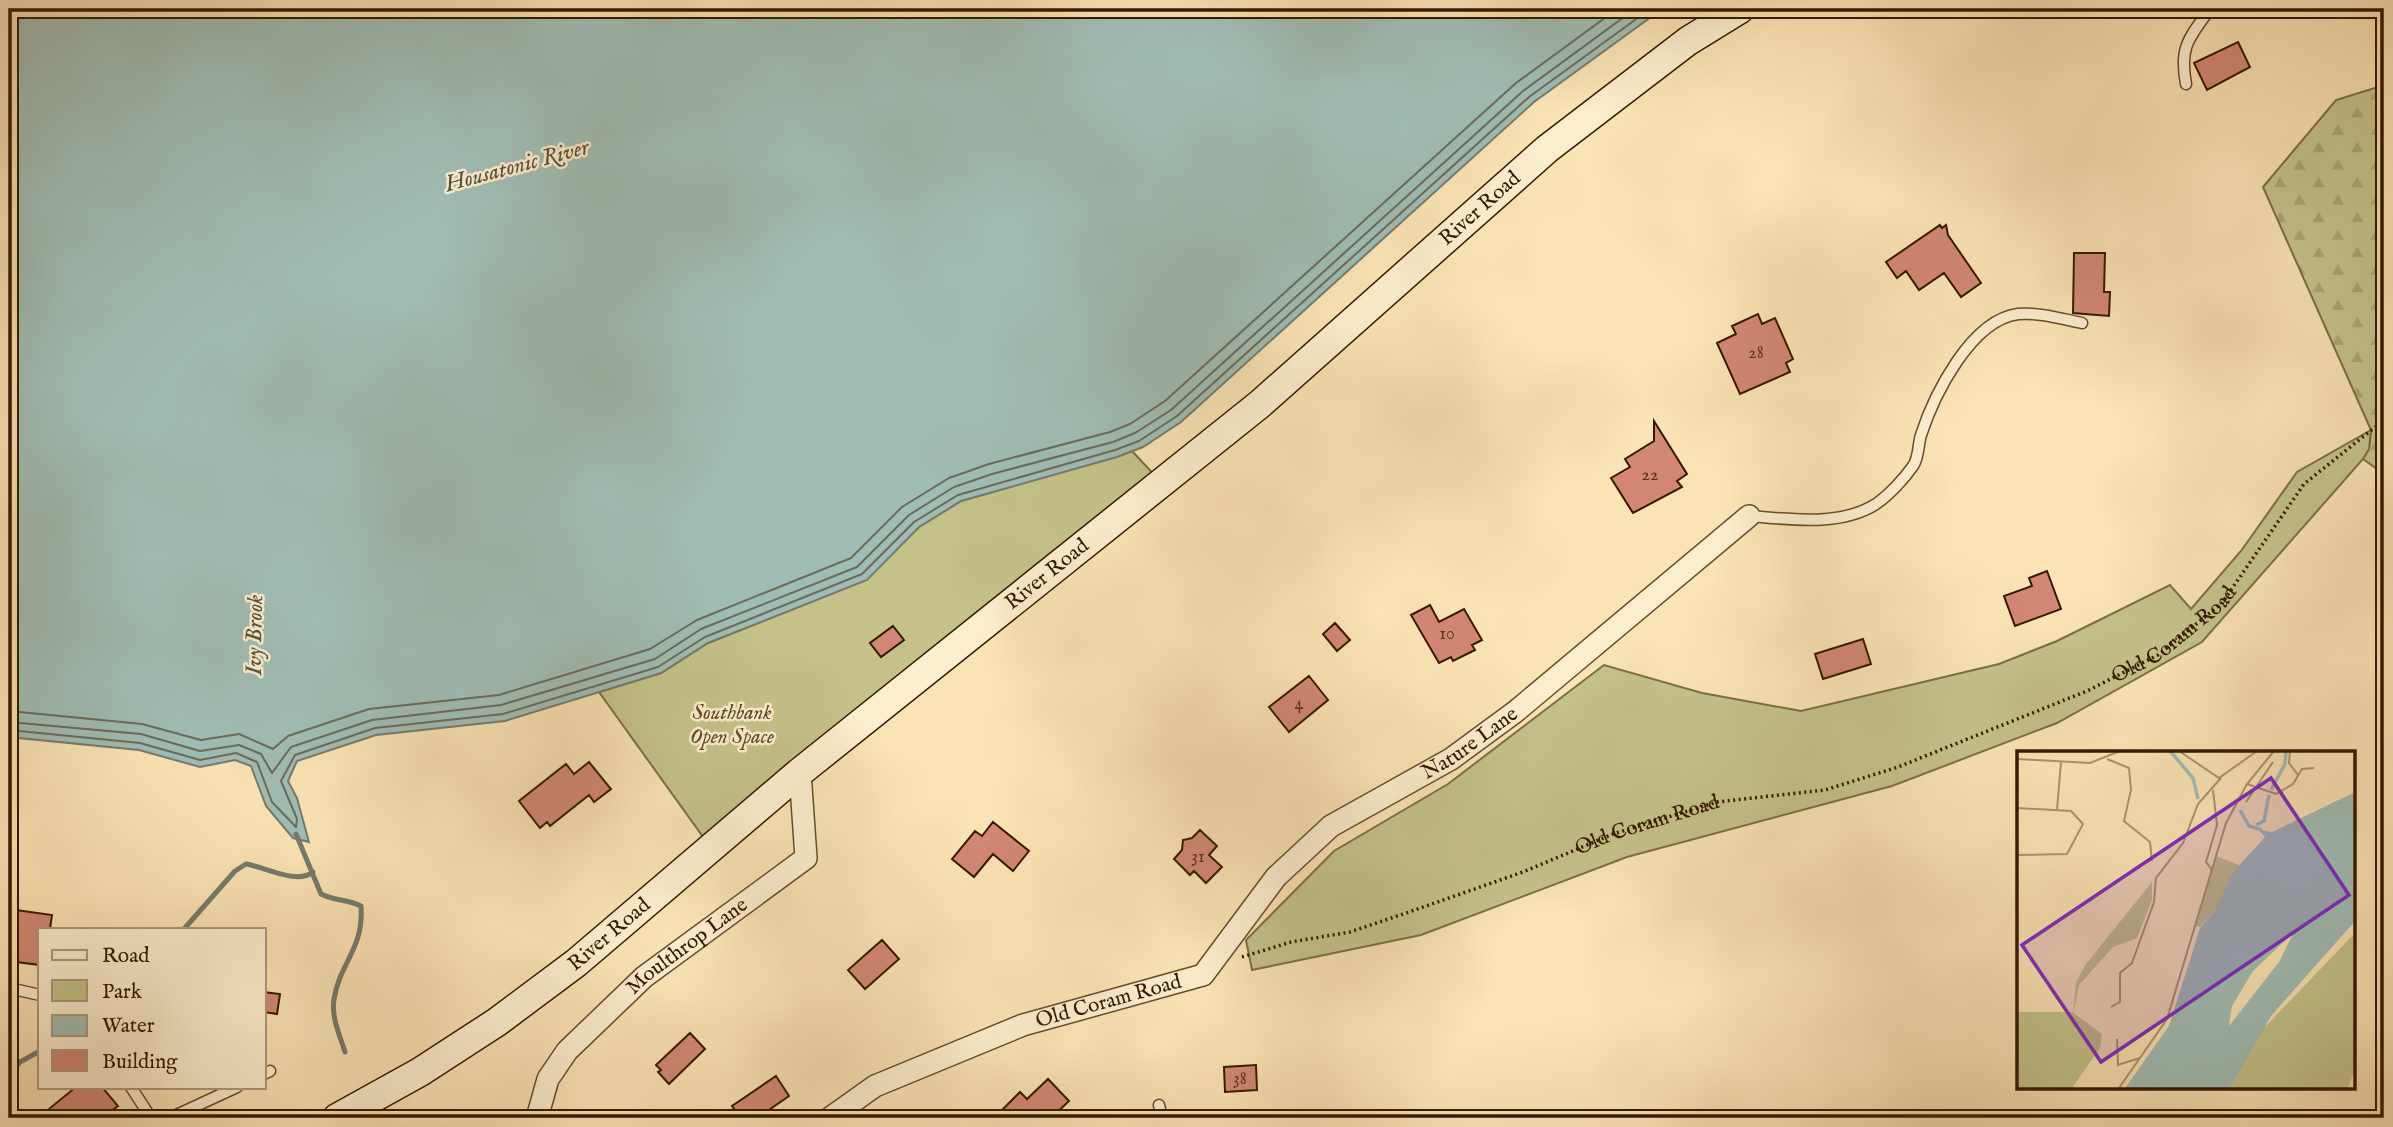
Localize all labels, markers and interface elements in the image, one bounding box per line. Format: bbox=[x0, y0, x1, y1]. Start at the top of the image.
water label: Housatonic River bbox=[441, 133, 593, 199]
street label: River Road bbox=[1434, 165, 1527, 252]
house number: 28 bbox=[1748, 342, 1764, 365]
house number: 22 bbox=[1642, 464, 1658, 487]
street label: River Road bbox=[1000, 532, 1095, 616]
street label: Old Coram Road bbox=[2107, 580, 2243, 690]
water label: Ivy Brook bbox=[240, 594, 270, 677]
house number: 10 bbox=[1439, 623, 1455, 646]
house number: 4 bbox=[1295, 693, 1304, 716]
park label: Southbank Open Space bbox=[690, 700, 774, 751]
street label: Nature Lane bbox=[1417, 701, 1524, 786]
inset map bbox=[2017, 751, 2354, 1088]
street label: Old Coram Road bbox=[1571, 788, 1723, 862]
house number: 31 bbox=[1191, 846, 1205, 869]
street label: River Road bbox=[562, 891, 657, 977]
street label: Moulthrop Lane bbox=[620, 891, 754, 1001]
legend bbox=[38, 928, 266, 1088]
text: Road bbox=[102, 943, 150, 970]
street label: Old Coram Road bbox=[1032, 968, 1185, 1034]
text: Park bbox=[102, 979, 143, 1006]
text: Water bbox=[102, 1013, 155, 1040]
text: Building bbox=[102, 1049, 178, 1076]
house number: 38 bbox=[1233, 1068, 1247, 1091]

